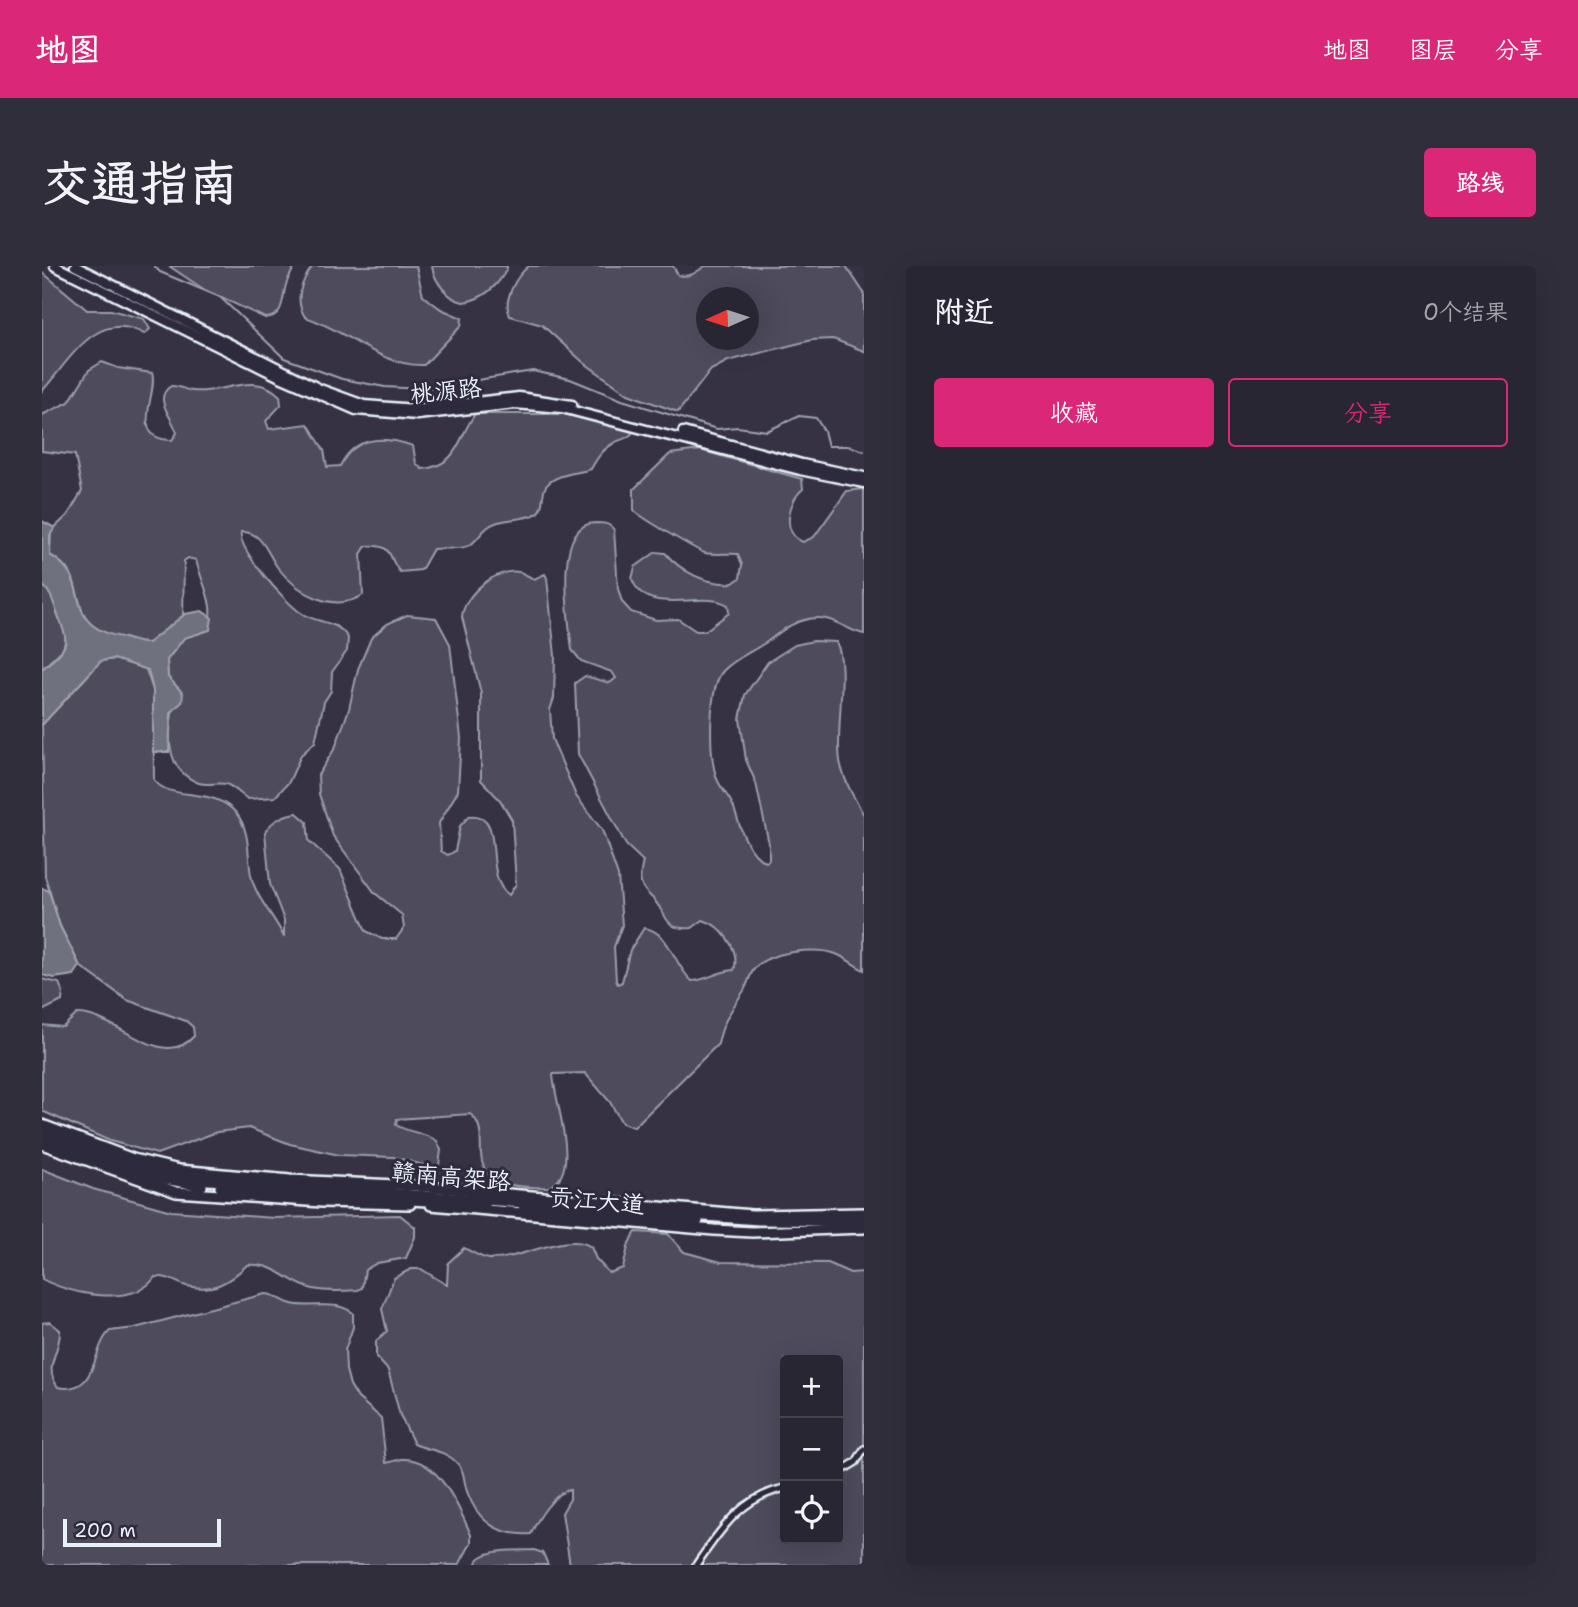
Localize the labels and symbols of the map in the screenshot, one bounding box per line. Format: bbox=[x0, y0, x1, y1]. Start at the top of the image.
north arrow bbox=[696, 287, 759, 350]
street label: 桃源路 bbox=[409, 371, 483, 411]
street label: 赣南高架路 bbox=[390, 1156, 512, 1198]
street label: 贡江大道 bbox=[548, 1181, 646, 1221]
scale bar bbox=[63, 1516, 220, 1548]

